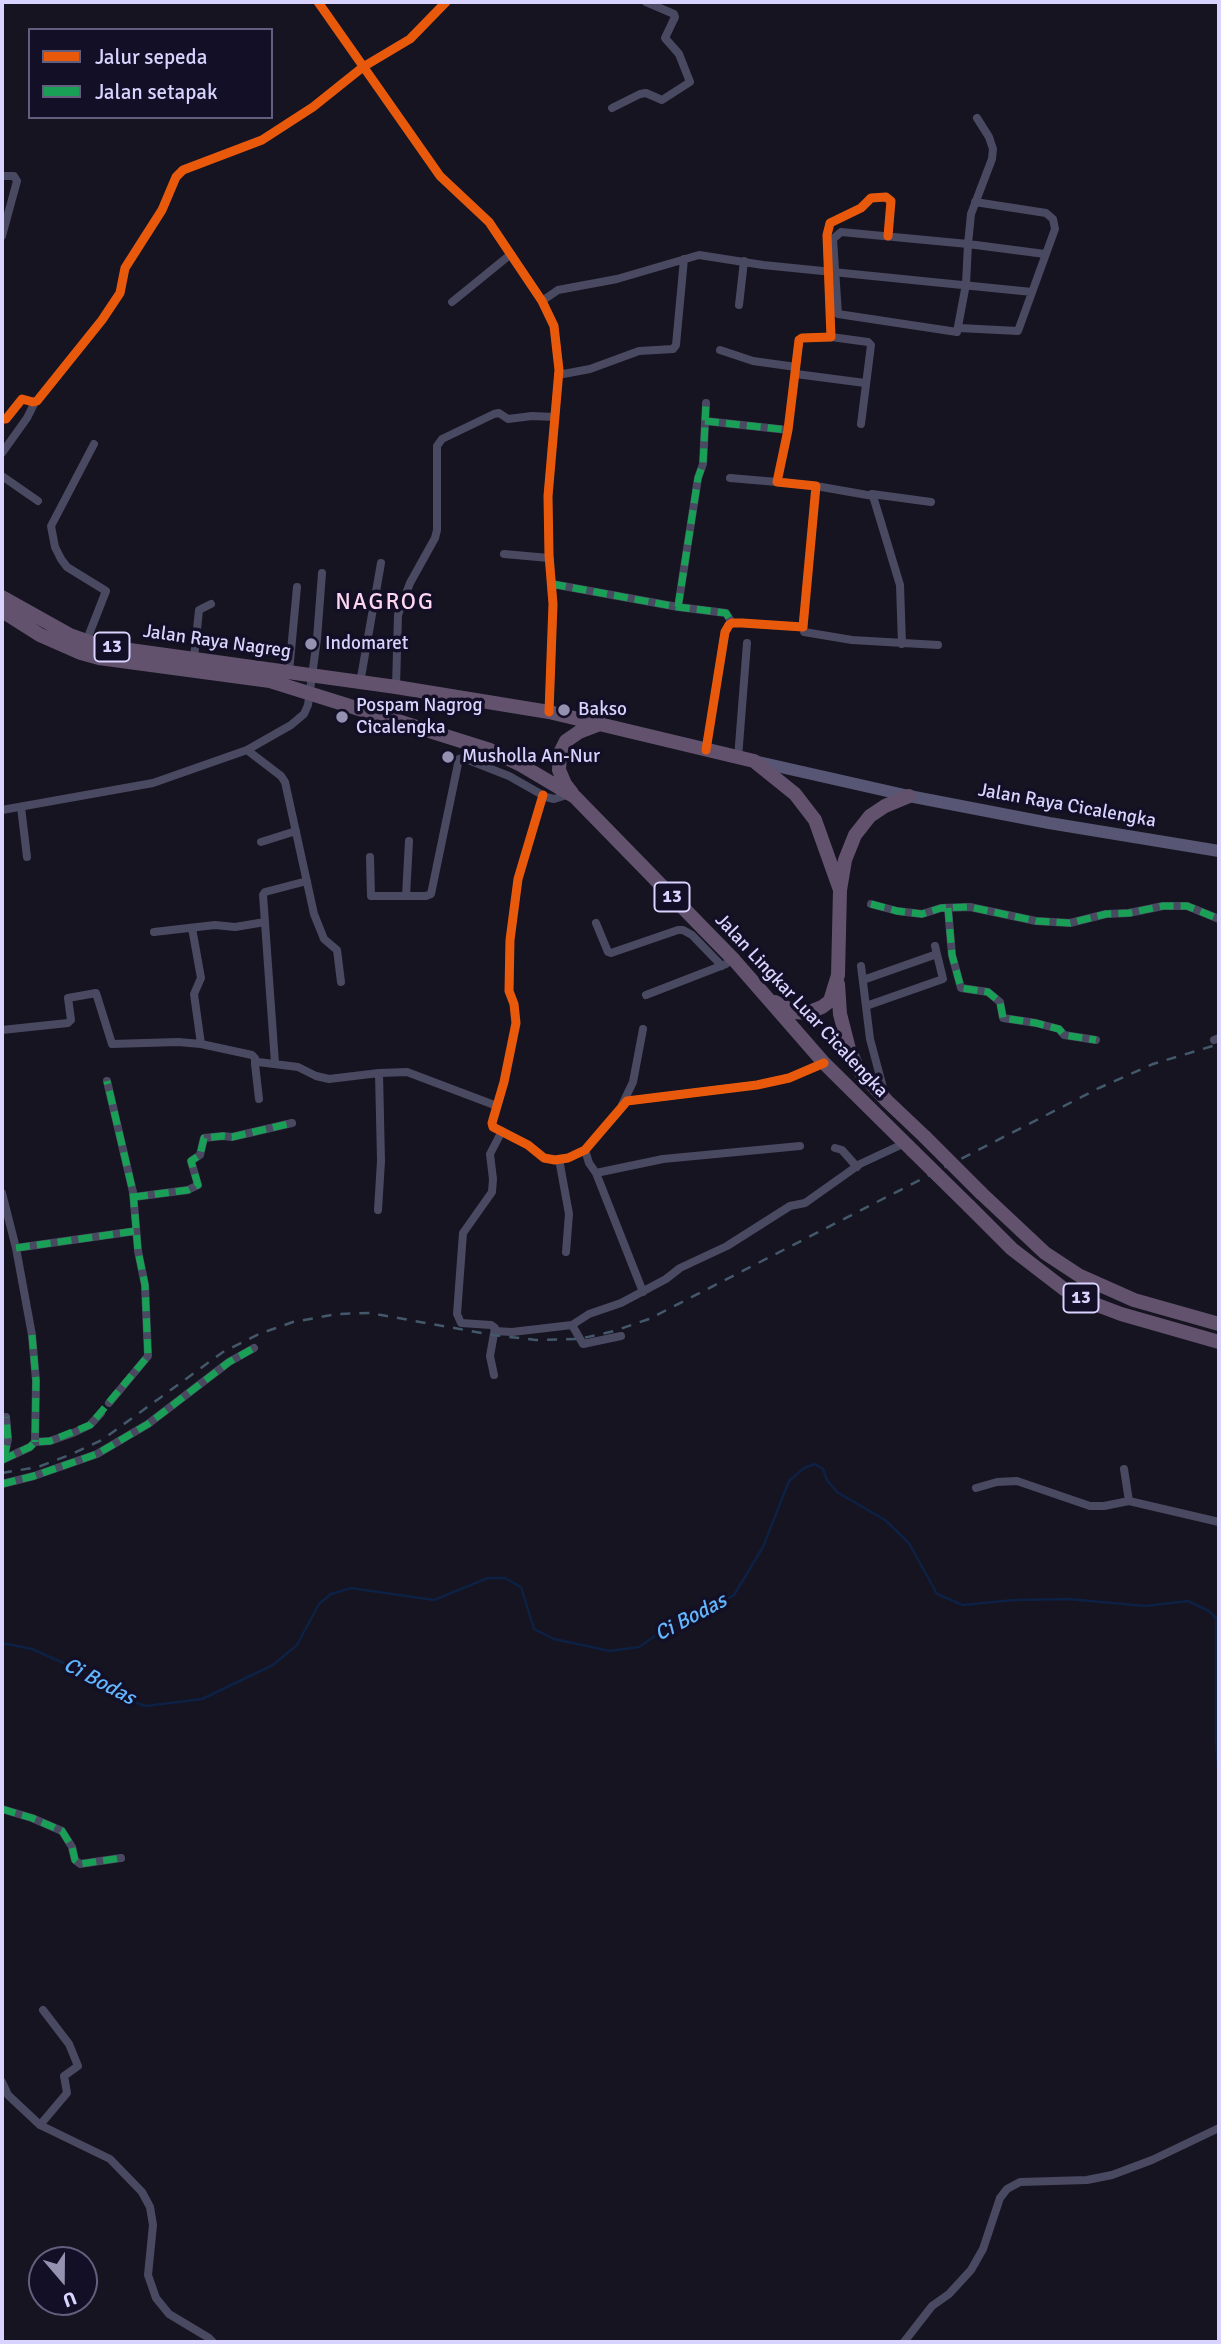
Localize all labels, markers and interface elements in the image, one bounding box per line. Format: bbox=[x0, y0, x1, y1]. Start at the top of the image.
legend bbox=[28, 28, 273, 119]
text: Jalur sepeda bbox=[95, 44, 207, 70]
text: Jalan setapak bbox=[95, 79, 217, 105]
district label: NAGROG bbox=[336, 589, 434, 617]
street label: Jalan Raya Nagreg bbox=[142, 620, 292, 664]
road number: 13 bbox=[94, 632, 130, 662]
place label: Indomaret bbox=[325, 633, 408, 655]
marker: Indomaret bbox=[303, 636, 319, 652]
place label: Pospam Nagrog Cicalengka bbox=[356, 695, 483, 739]
place label: Bakso bbox=[578, 699, 627, 721]
marker: Bakso bbox=[556, 702, 572, 718]
marker: Pospam Nagrog Cicalengka bbox=[334, 709, 350, 725]
place label: Musholla An-Nur bbox=[462, 746, 600, 768]
marker: Musholla An-Nur bbox=[440, 749, 456, 765]
street label: Jalan Raya Cicalengka bbox=[976, 779, 1158, 833]
road number: 13 bbox=[654, 882, 690, 912]
street label: Jalan Lingkar Luar Cicalengka bbox=[710, 909, 892, 1103]
road number: 13 bbox=[1064, 1283, 1098, 1312]
water label: Ci Bodas bbox=[651, 1589, 731, 1647]
water label: Ci Bodas bbox=[59, 1653, 139, 1711]
north arrow bbox=[28, 2246, 98, 2316]
text: U bbox=[59, 2285, 80, 2312]

